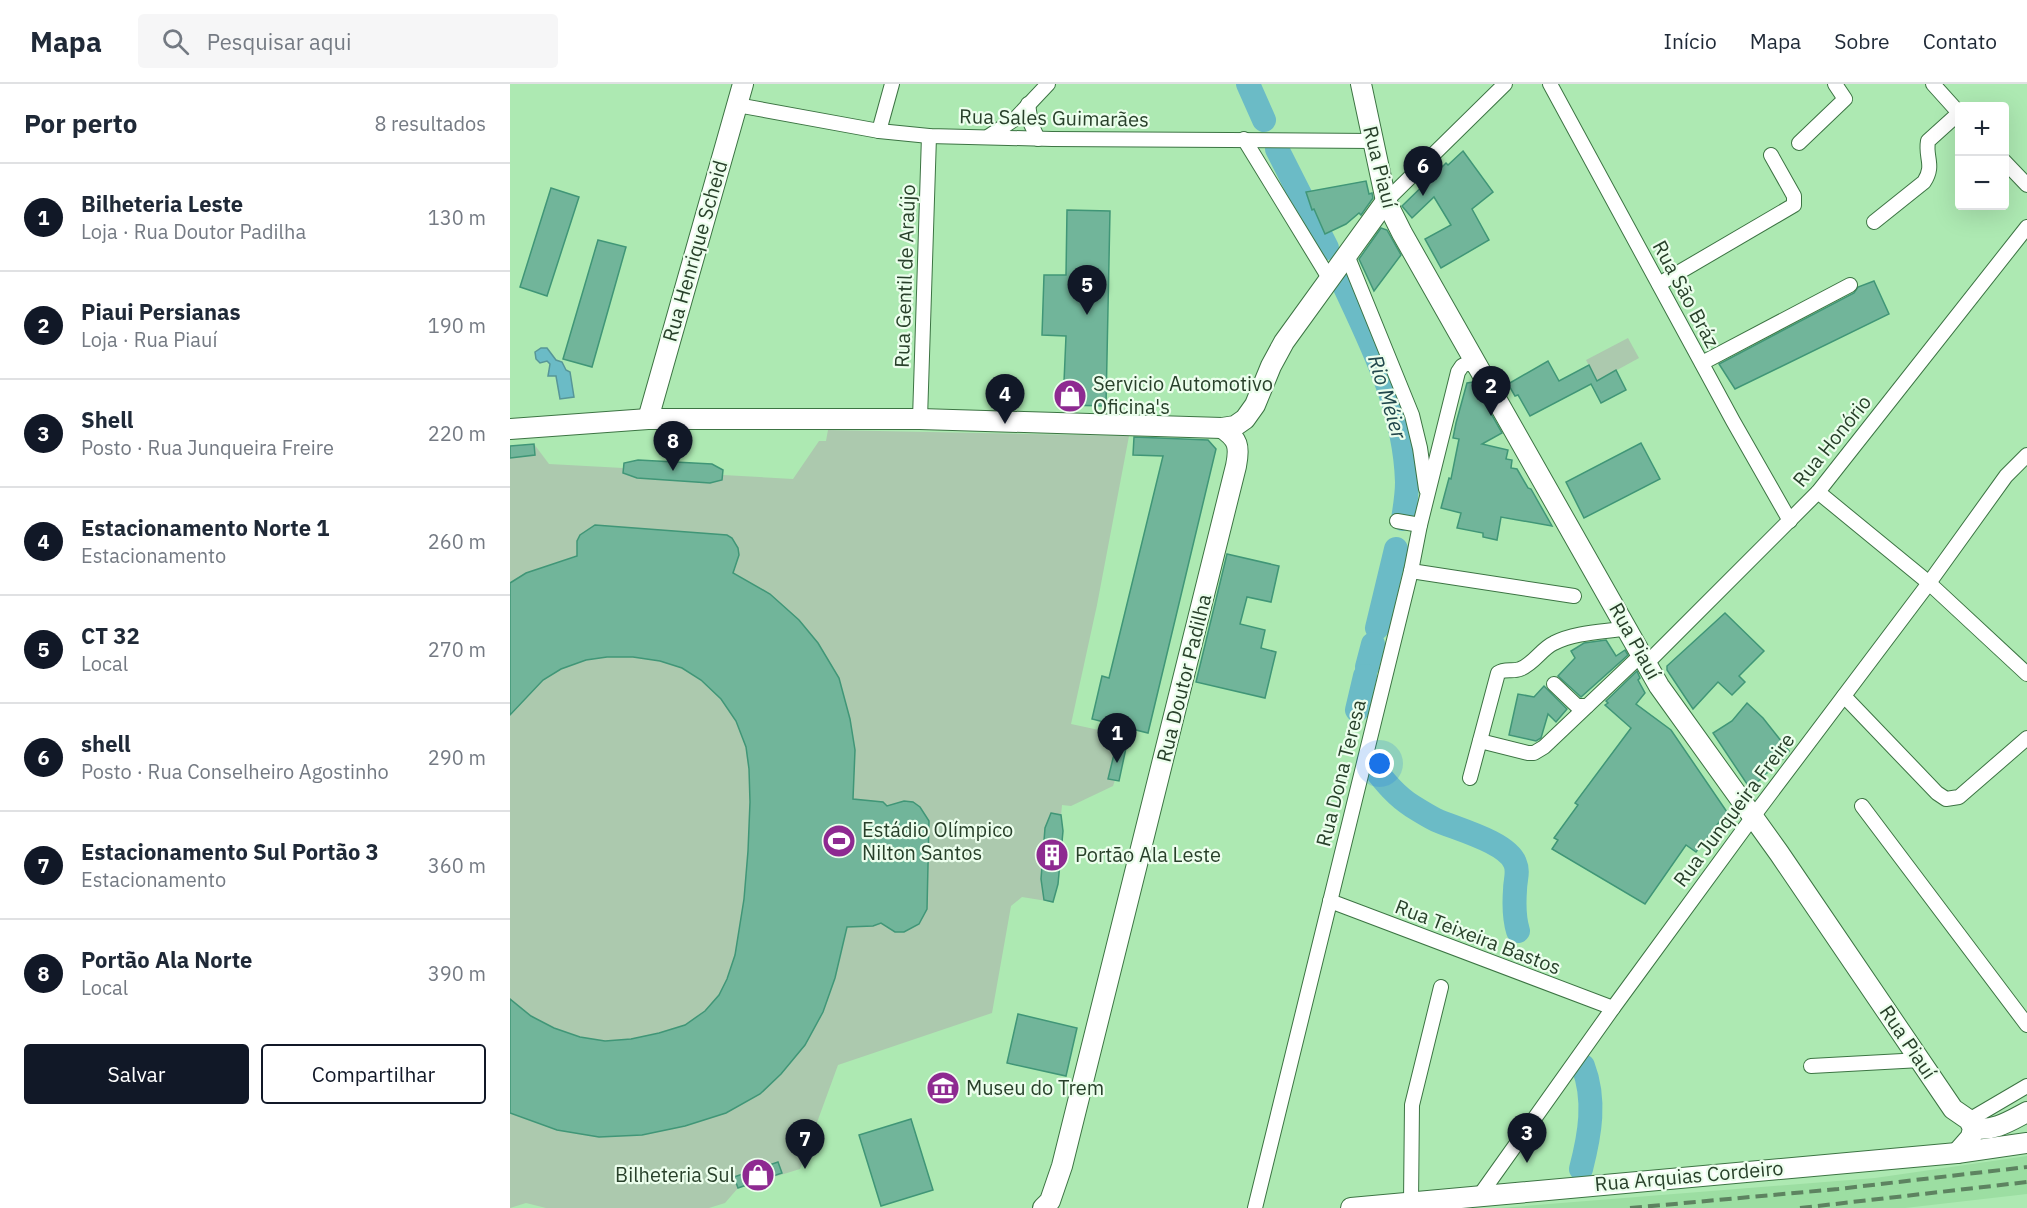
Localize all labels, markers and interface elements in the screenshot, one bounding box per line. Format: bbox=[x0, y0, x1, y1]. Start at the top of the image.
search box bbox=[138, 14, 558, 68]
text: Mapa bbox=[30, 23, 102, 60]
icon: search bbox=[159, 25, 192, 58]
text: Pesquisar aqui bbox=[207, 27, 352, 56]
text: Início bbox=[1664, 27, 1717, 55]
text: Mapa bbox=[1750, 27, 1801, 55]
text: Sobre bbox=[1834, 27, 1890, 55]
text: Contato bbox=[1923, 27, 1997, 55]
street label: Rua Sales Guimarães bbox=[959, 102, 1149, 133]
map controls bbox=[1955, 102, 2009, 210]
button: + bbox=[1955, 102, 2009, 156]
text: Por perto bbox=[24, 106, 137, 140]
text: 8 resultados bbox=[374, 110, 486, 137]
street label: Rua Piauí bbox=[1357, 123, 1404, 211]
pin: 6 bbox=[1404, 147, 1442, 196]
button: − bbox=[1955, 156, 2009, 210]
street label: Rua Henrique Scheid bbox=[656, 157, 733, 345]
street label: Rua Gentil de Araújo bbox=[888, 184, 921, 368]
text: Bilheteria Leste bbox=[81, 189, 243, 218]
text: 1 bbox=[38, 204, 50, 231]
text: 130 m bbox=[428, 204, 486, 231]
text: Loja · Rua Doutor Padilha bbox=[81, 218, 306, 245]
street label: Rua São Bráz bbox=[1647, 235, 1726, 352]
pin: 5 bbox=[1068, 266, 1106, 315]
text: Piaui Persianas bbox=[81, 297, 241, 326]
text: 2 bbox=[38, 312, 50, 339]
text: 190 m bbox=[428, 312, 486, 339]
text: Loja · Rua Piauí bbox=[81, 326, 217, 353]
water label: Rio Méier bbox=[1362, 351, 1414, 443]
pin: 2 bbox=[1472, 366, 1510, 416]
place label: Servicio Automotivo Oficina's bbox=[1093, 370, 1273, 420]
pin: 4 bbox=[986, 374, 1024, 424]
shop icon: Servicio Automotivo Oficina's bbox=[1052, 378, 1088, 414]
street label: Rua Honório bbox=[1786, 389, 1877, 492]
text: Shell bbox=[81, 405, 133, 434]
text: 3 bbox=[38, 420, 50, 447]
text: 220 m bbox=[428, 420, 486, 447]
pin: 8 bbox=[654, 422, 692, 471]
text: Posto · Rua Junqueira Freire bbox=[81, 434, 334, 461]
text: Estacionamento Norte 1 bbox=[81, 513, 329, 542]
text: 4 bbox=[38, 528, 50, 555]
text: 260 m bbox=[428, 528, 486, 555]
text: Estacionamento bbox=[81, 542, 226, 569]
street label: Rua Doutor Padilha bbox=[1150, 591, 1218, 765]
street label: Rua Piauí bbox=[1603, 598, 1668, 684]
text: CT 32 bbox=[81, 621, 140, 650]
text: 5 bbox=[38, 636, 50, 663]
text: 270 m bbox=[428, 636, 486, 663]
text: Local bbox=[81, 650, 128, 677]
street label: Rua Dona Teresa bbox=[1309, 696, 1372, 849]
pin: 1 bbox=[1098, 714, 1136, 763]
street label: Rua Junqueira Freire bbox=[1667, 727, 1800, 892]
text: shell bbox=[81, 729, 131, 758]
text: 6 bbox=[38, 744, 50, 771]
text: 290 m bbox=[428, 744, 486, 771]
your location bbox=[1365, 749, 1394, 778]
text: Posto · Rua Conselheiro Agostinho bbox=[81, 758, 389, 785]
place label: Estádio Olímpico Nilton Santos bbox=[862, 816, 1013, 866]
sports icon: Estádio Olímpico Nilton Santos bbox=[821, 823, 857, 859]
text: Estacionamento Sul Portão 3 bbox=[81, 837, 379, 866]
building icon: Portão Ala Leste bbox=[1034, 837, 1070, 873]
place label: Portão Ala Leste bbox=[1075, 841, 1221, 868]
text: 7 bbox=[38, 852, 50, 879]
text: 360 m bbox=[428, 852, 486, 879]
text: Estacionamento bbox=[81, 866, 226, 893]
street label: Rua Teixeira Bastos bbox=[1391, 892, 1565, 981]
text: Portão Ala Norte bbox=[81, 945, 252, 974]
text: 8 bbox=[38, 960, 50, 987]
text: 390 m bbox=[428, 960, 486, 987]
text: Local bbox=[81, 974, 128, 1001]
street label: Rua Piauí bbox=[1874, 999, 1943, 1084]
button: Salvar bbox=[24, 1044, 249, 1104]
button: Compartilhar bbox=[261, 1044, 486, 1104]
museum icon: Museu do Trem bbox=[925, 1070, 961, 1106]
place label: Museu do Trem bbox=[966, 1074, 1104, 1101]
pin: 3 bbox=[1508, 1114, 1546, 1163]
pin: 7 bbox=[786, 1120, 824, 1169]
street label: Rua Arquias Cordeiro bbox=[1593, 1154, 1785, 1197]
shop icon: Bilheteria Sul bbox=[740, 1157, 776, 1193]
place label: Bilheteria Sul bbox=[615, 1161, 735, 1188]

